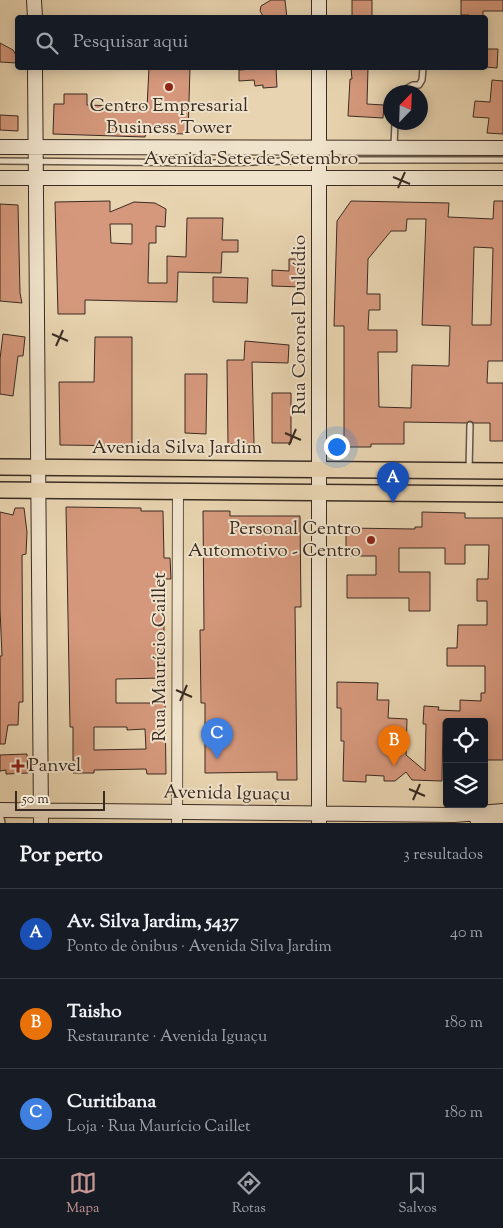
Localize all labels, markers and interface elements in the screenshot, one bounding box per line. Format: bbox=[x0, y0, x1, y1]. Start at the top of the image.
search box bbox=[15, 15, 488, 70]
icon: search bbox=[33, 29, 61, 57]
text: Pesquisar aqui bbox=[73, 29, 188, 56]
marker: Centro Empresarial Business Tower bbox=[163, 81, 175, 93]
north arrow bbox=[383, 85, 428, 130]
place label: Centro Empresarial Business Tower bbox=[90, 93, 248, 142]
street label: Avenida Sete de Setembro bbox=[144, 146, 358, 173]
street label: Rua Coronel Dulcídio bbox=[287, 235, 314, 415]
your location bbox=[324, 434, 350, 460]
street label: Avenida Silva Jardim bbox=[92, 435, 262, 462]
pin: A bbox=[377, 462, 409, 503]
place label: Personal Centro Automotivo - Centro bbox=[188, 516, 361, 565]
marker: Personal Centro Automotivo - Centro bbox=[365, 534, 377, 546]
street label: Rua Maurício Caillet bbox=[147, 572, 174, 742]
pin: C bbox=[201, 718, 233, 759]
map controls bbox=[443, 718, 488, 808]
button: locate bbox=[443, 718, 488, 763]
pin: B bbox=[378, 725, 410, 766]
place label: Panvel bbox=[28, 753, 81, 780]
marker: Panvel bbox=[12, 760, 24, 772]
button: layers bbox=[443, 763, 488, 808]
street label: Avenida Iguaçu bbox=[163, 779, 291, 809]
scale bar bbox=[15, 788, 105, 811]
text: 50 m bbox=[22, 790, 49, 810]
text: Por perto bbox=[20, 841, 103, 871]
text: 3 resultados bbox=[403, 844, 483, 867]
text: Av. Silva Jardim, 5437 bbox=[67, 909, 239, 936]
text: A bbox=[30, 922, 43, 945]
text: 40 m bbox=[450, 922, 483, 945]
text: Ponto de ônibus · Avenida Silva Jardim bbox=[67, 936, 332, 959]
text: Taisho bbox=[67, 999, 122, 1026]
text: B bbox=[31, 1012, 41, 1035]
text: 180 m bbox=[444, 1012, 483, 1035]
text: Restaurante · Avenida Iguaçu bbox=[67, 1026, 267, 1049]
text: Curitibana bbox=[67, 1089, 156, 1116]
text: C bbox=[30, 1102, 42, 1125]
text: 180 m bbox=[444, 1102, 483, 1125]
text: Loja · Rua Maurício Caillet bbox=[67, 1116, 251, 1139]
tab: Mapa bbox=[66, 1169, 100, 1219]
tab: Rotas bbox=[232, 1169, 266, 1219]
tab: Salvos bbox=[398, 1169, 437, 1219]

